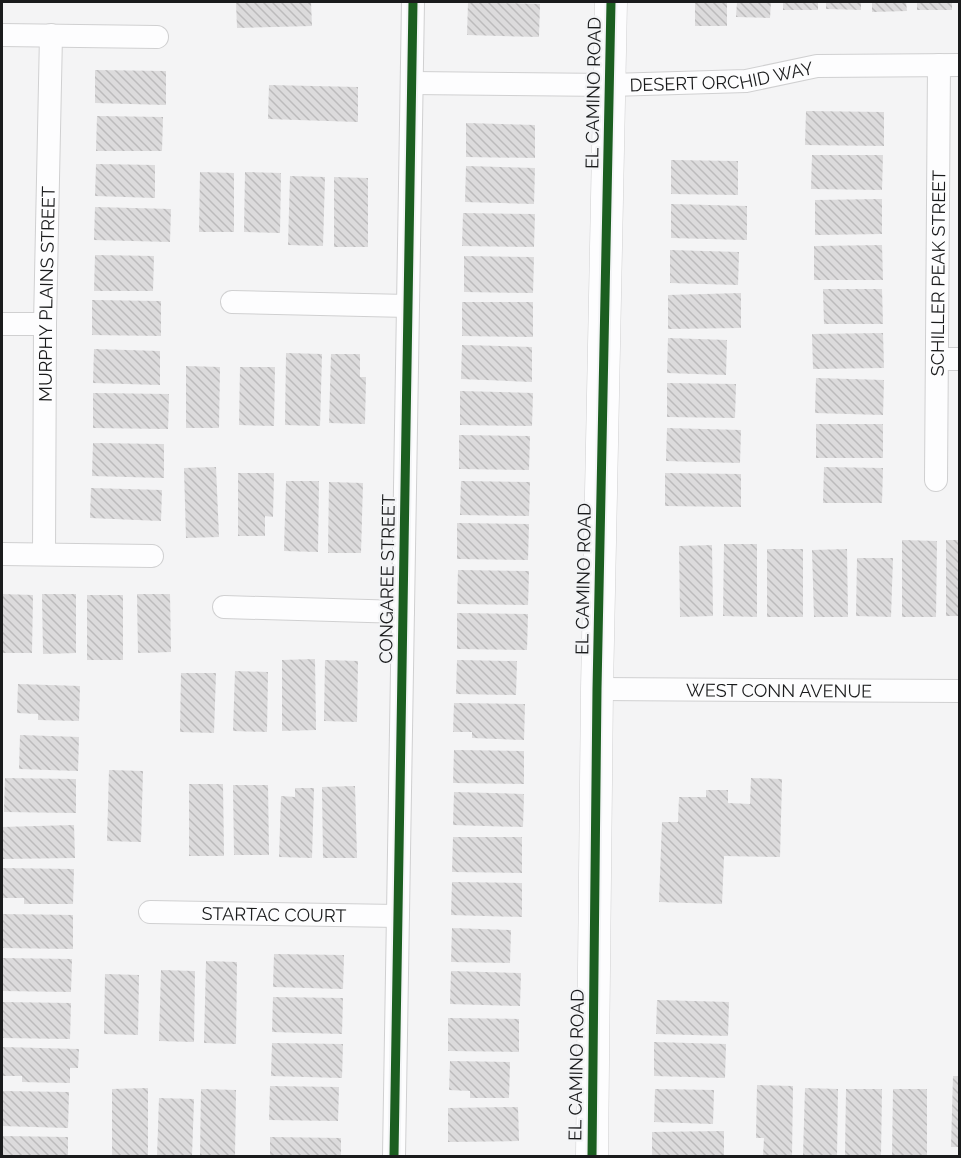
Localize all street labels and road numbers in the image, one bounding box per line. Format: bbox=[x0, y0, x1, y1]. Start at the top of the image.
street label: EL CAMINO ROAD bbox=[581, 17, 605, 169]
street label: DESERT ORCHID WAY bbox=[629, 57, 815, 95]
street label: SCHILLER PEAK STREET bbox=[926, 170, 949, 376]
street label: MURPHY PLAINS STREET bbox=[34, 186, 58, 402]
street label: CONGAREE STREET bbox=[375, 494, 399, 664]
street label: EL CAMINO ROAD bbox=[571, 503, 595, 655]
street label: WEST CONN AVENUE bbox=[686, 679, 872, 701]
street label: STARTAC COURT bbox=[201, 902, 347, 926]
street label: EL CAMINO ROAD bbox=[564, 989, 588, 1141]

